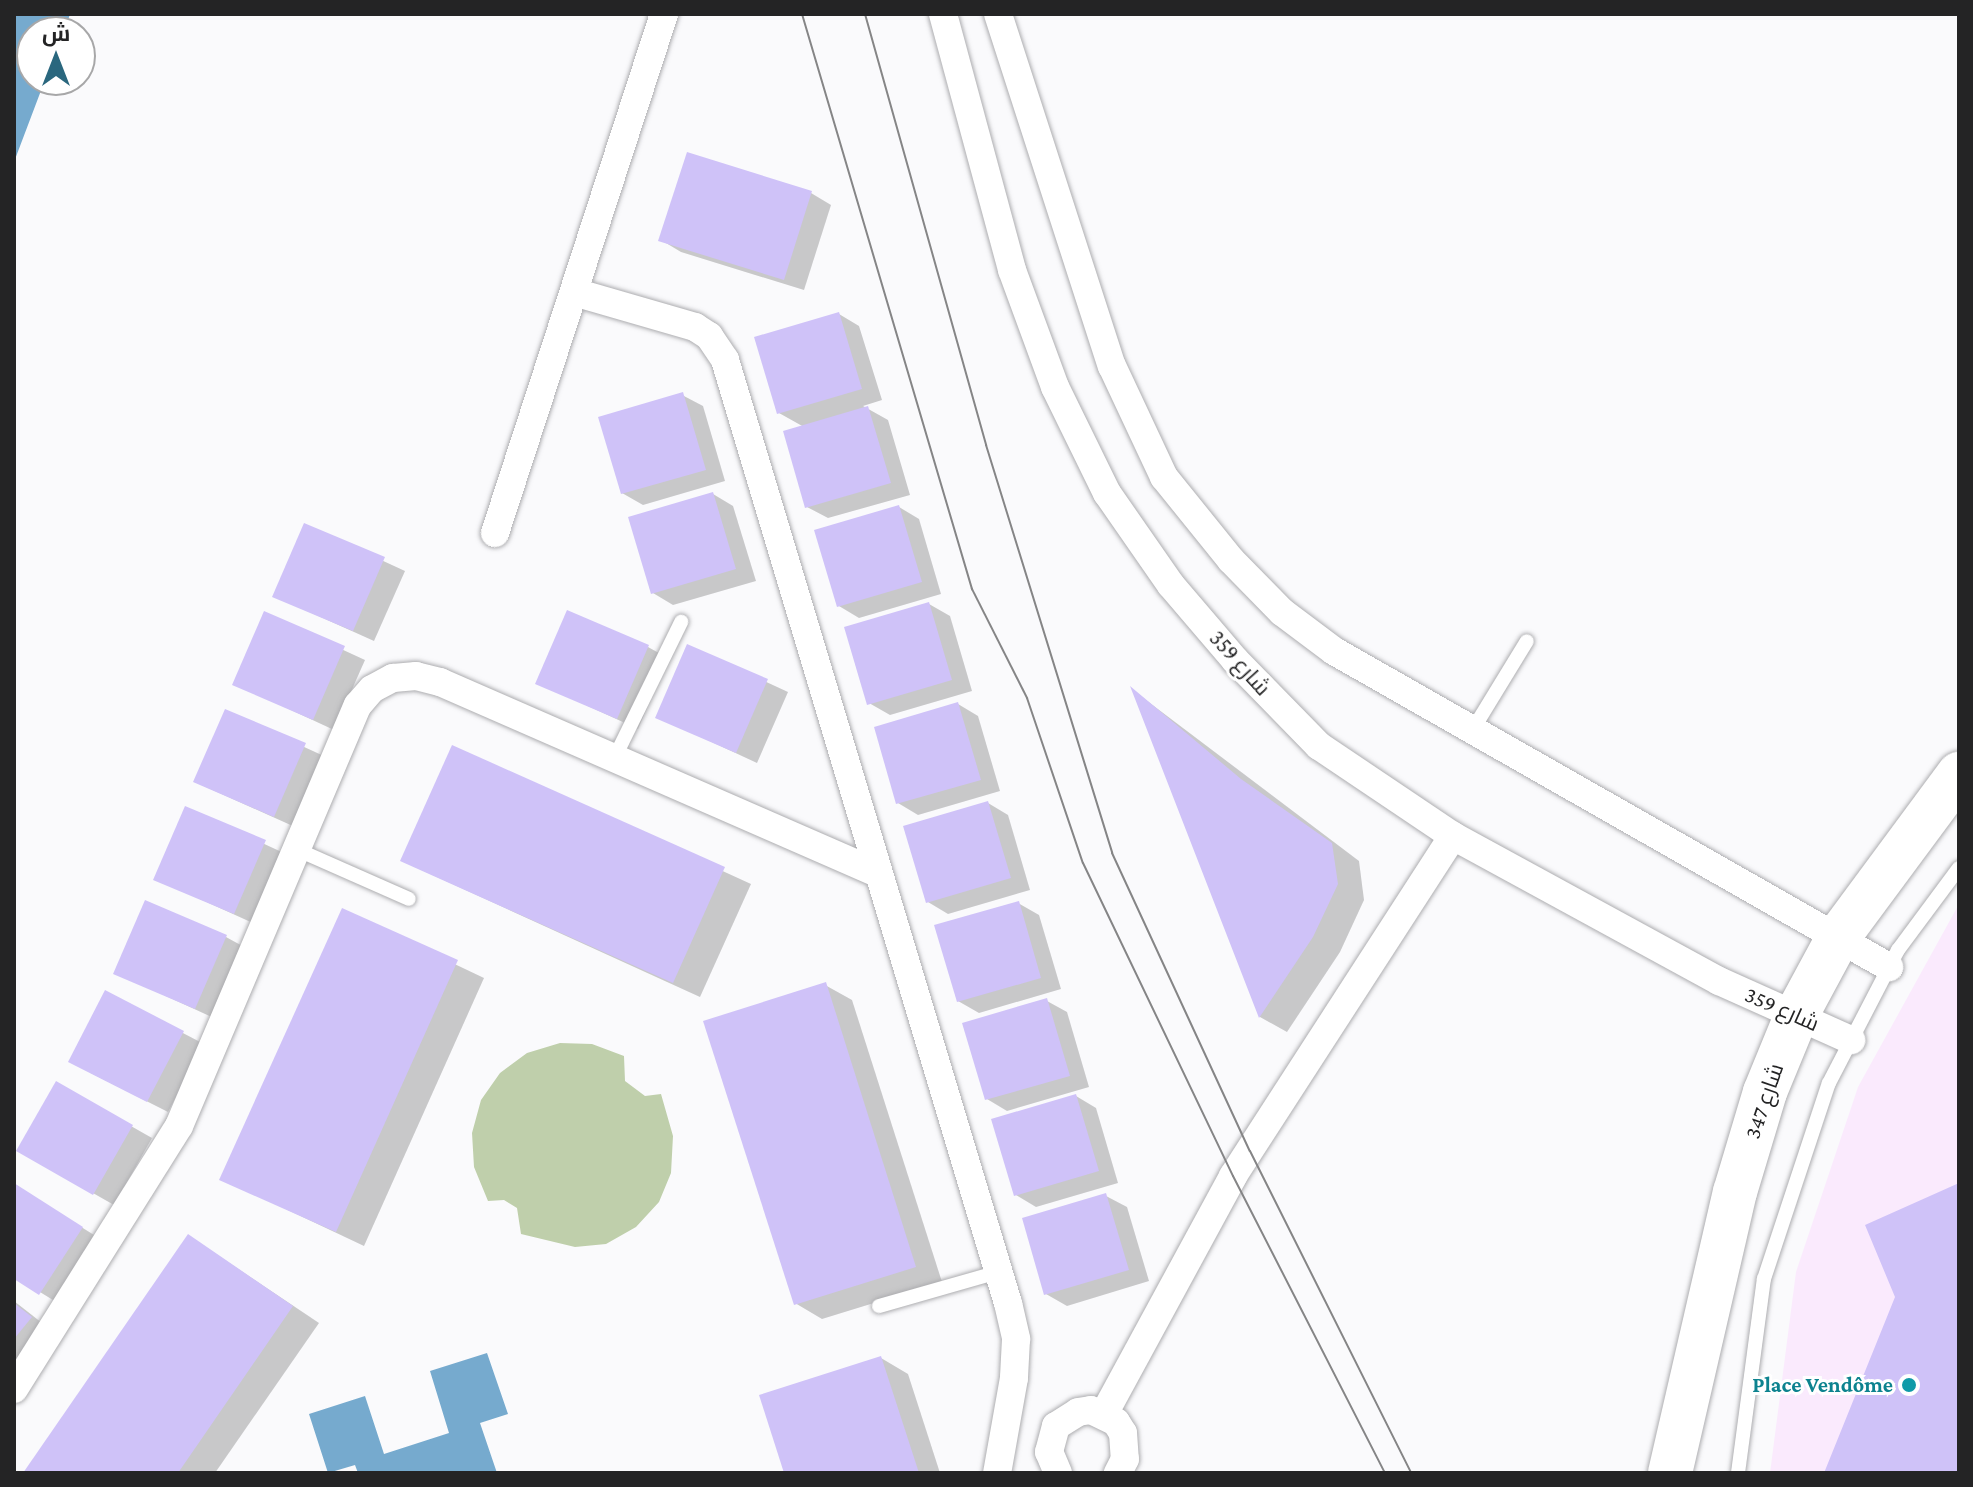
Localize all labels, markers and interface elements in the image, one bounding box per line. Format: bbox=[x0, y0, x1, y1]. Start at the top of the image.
north arrow bbox=[16, 16, 96, 96]
text: ش bbox=[42, 21, 70, 46]
street label: شارع 359 bbox=[1204, 625, 1276, 701]
street label: شارع 359 bbox=[1741, 981, 1823, 1037]
street label: شارع 347 bbox=[1739, 1060, 1789, 1142]
place label: Place Vendôme bbox=[1752, 1372, 1893, 1398]
marker: Place Vendôme bbox=[1900, 1376, 1918, 1394]

